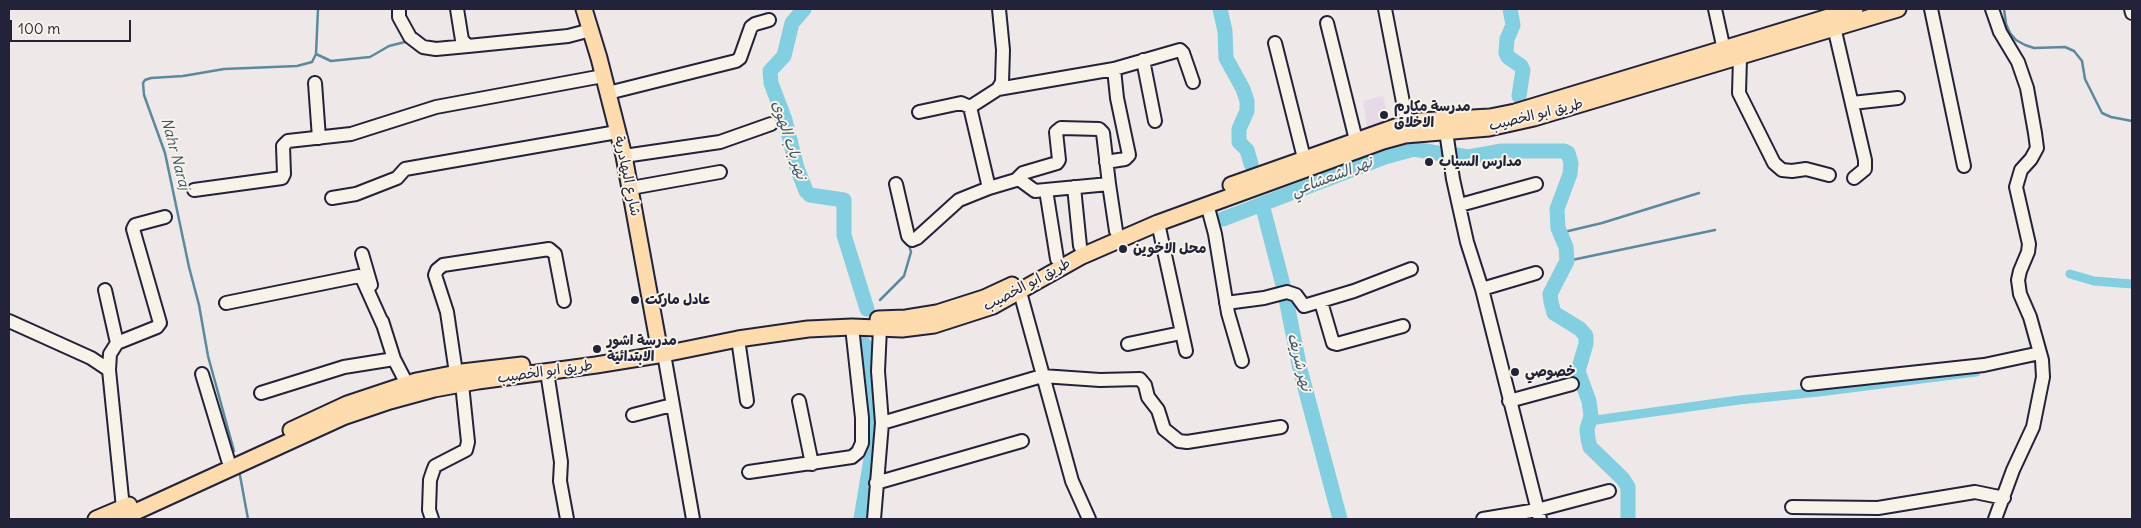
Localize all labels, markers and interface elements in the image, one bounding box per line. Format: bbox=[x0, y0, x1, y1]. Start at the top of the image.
scale bar bbox=[12, 10, 134, 42]
text: 100 m bbox=[18, 19, 60, 38]
street label: طريق ابو الخصيب bbox=[1487, 95, 1585, 135]
water label: نهر باب الهوى bbox=[768, 98, 810, 182]
place label: مدرسة مكارم الاخلاق bbox=[1394, 99, 1471, 132]
marker: مدرسة مكارم الاخلاق bbox=[1378, 109, 1390, 121]
water label: Nahr Naraj bbox=[157, 116, 193, 192]
street label: شارع البهادرية bbox=[610, 134, 644, 218]
water label: نهر الشعشاعي bbox=[1289, 153, 1375, 201]
place label: مدارس السياب bbox=[1439, 154, 1522, 170]
marker: مدارس السياب bbox=[1423, 156, 1435, 168]
place label: محل الاخوين bbox=[1133, 241, 1206, 257]
marker: محل الاخوين bbox=[1117, 243, 1129, 255]
street label: طريق ابو الخصيب bbox=[981, 255, 1073, 315]
place label: عادل ماركت bbox=[645, 292, 711, 308]
marker: عادل ماركت bbox=[629, 294, 641, 306]
water label: نهر شريف bbox=[1283, 331, 1315, 393]
place label: مدرسة اشور الابتدائية bbox=[607, 333, 677, 366]
marker: مدرسة اشور الابتدائية bbox=[591, 343, 603, 355]
street label: طريق ابو الخصيب bbox=[496, 357, 594, 387]
place label: خصوصي bbox=[1525, 364, 1575, 380]
marker: خصوصي bbox=[1509, 366, 1521, 378]

